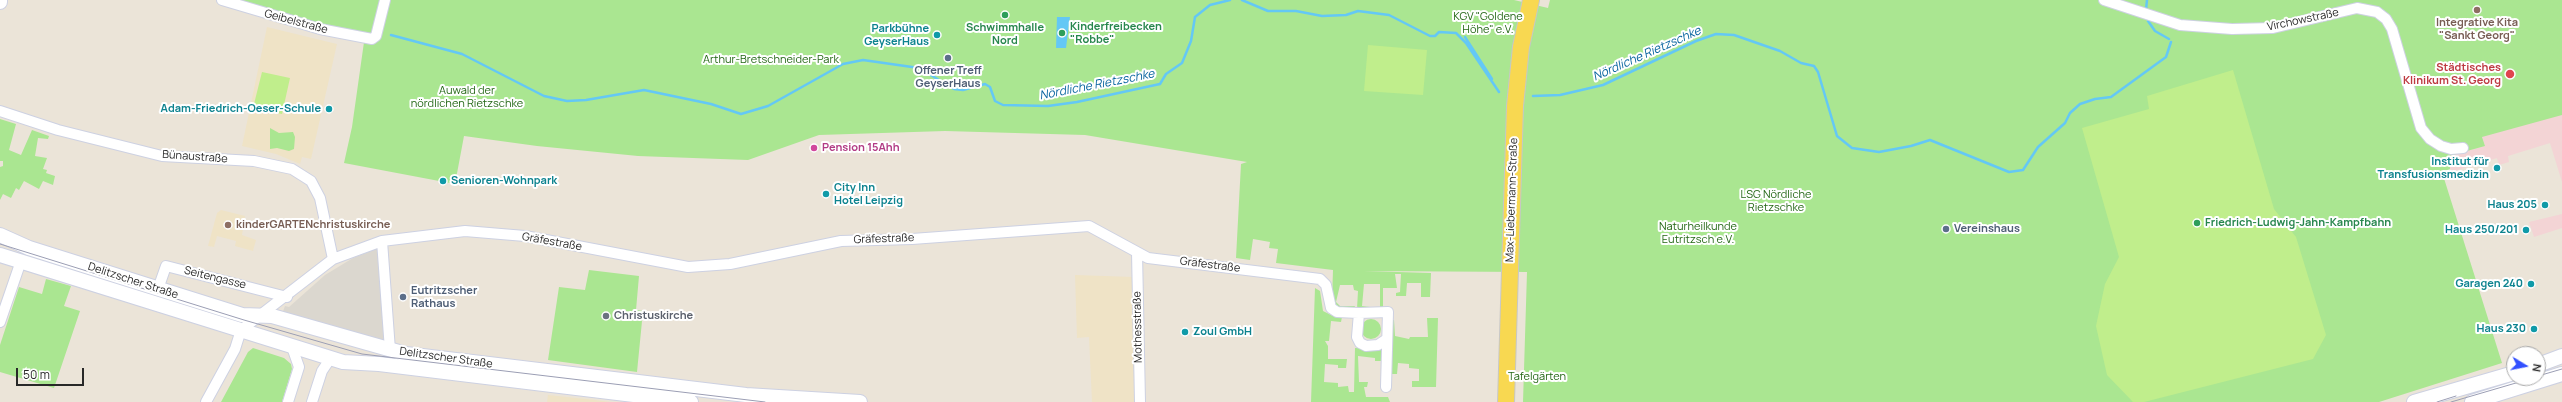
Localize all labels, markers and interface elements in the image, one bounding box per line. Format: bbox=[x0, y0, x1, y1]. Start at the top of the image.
marker: Integrative Kita "Sankt Georg" bbox=[2472, 5, 2482, 15]
street label: Virchowstraße bbox=[2266, 6, 2340, 34]
street label: Geibelstraße bbox=[263, 7, 329, 37]
marker: Schwimmhalle Nord bbox=[1000, 10, 1010, 20]
park label: KGV "Goldene Höhe" e.V. bbox=[1453, 10, 1523, 36]
place label: Integrative Kita "Sankt Georg" bbox=[2436, 16, 2518, 42]
place label: Kinderfreibecken "Robbe" bbox=[1070, 20, 1162, 46]
place label: Schwimmhalle Nord bbox=[966, 21, 1044, 47]
place label: Parkbühne GeyserHaus bbox=[864, 22, 929, 48]
water label: Nördliche Rietzschke bbox=[1591, 24, 1703, 84]
marker: Kinderfreibecken "Robbe" bbox=[1057, 28, 1067, 38]
marker: Parkbühne GeyserHaus bbox=[932, 30, 942, 40]
park label: Arthur-Bretschneider-Park bbox=[703, 53, 839, 67]
marker: Offener Treff GeyserHaus bbox=[943, 53, 953, 63]
place label: Städtisches Klinikum St. Georg bbox=[2403, 61, 2501, 87]
place label: Offener Treff GeyserHaus bbox=[914, 64, 982, 90]
water label: Nördliche Rietzschke bbox=[1038, 67, 1156, 103]
marker: Städtisches Klinikum St. Georg bbox=[2504, 68, 2516, 80]
park label: Auwald der nördlichen Rietzschke bbox=[411, 84, 523, 110]
place label: Adam-Friedrich-Oeser-Schule bbox=[161, 102, 321, 116]
marker: Adam-Friedrich-Oeser-Schule bbox=[324, 104, 334, 114]
street label: Max-Liebermann-Straße bbox=[1503, 138, 1521, 262]
place label: Pension 15Ahh bbox=[822, 141, 900, 155]
marker: Pension 15Ahh bbox=[809, 143, 819, 153]
street label: Bünaustraße bbox=[162, 148, 228, 166]
place label: Institut für Transfusionsmedizin bbox=[2378, 155, 2489, 181]
marker: Institut für Transfusionsmedizin bbox=[2492, 163, 2502, 173]
place label: Senioren-Wohnpark bbox=[451, 174, 557, 188]
marker: Senioren-Wohnpark bbox=[438, 176, 448, 186]
place label: City Inn Hotel Leipzig bbox=[834, 181, 903, 207]
park label: LSG Nördliche Rietzschke bbox=[1741, 188, 1811, 214]
marker: City Inn Hotel Leipzig bbox=[821, 189, 831, 199]
place label: Haus 205 bbox=[2487, 198, 2537, 212]
marker: Haus 205 bbox=[2540, 200, 2550, 210]
place label: Friedrich-Ludwig-Jahn-Kampfbahn bbox=[2205, 216, 2391, 230]
place label: kinderGARTENchristuskirche bbox=[236, 218, 390, 232]
marker: Friedrich-Ludwig-Jahn-Kampfbahn bbox=[2192, 218, 2202, 228]
marker: kinderGARTENchristuskirche bbox=[223, 220, 233, 230]
park label: Naturheilkunde Eutritzsch e.V. bbox=[1659, 220, 1737, 246]
place label: Vereinshaus bbox=[1954, 222, 2020, 236]
place label: Haus 250/201 bbox=[2445, 223, 2518, 237]
marker: Vereinshaus bbox=[1941, 224, 1951, 234]
marker: Haus 250/201 bbox=[2521, 225, 2531, 235]
street label: Gräfestraße bbox=[521, 230, 583, 254]
street label: Gräfestraße bbox=[853, 231, 915, 247]
street label: Gräfestraße bbox=[1179, 255, 1241, 275]
street label: Delitzscher Straße bbox=[86, 260, 180, 302]
street label: Seitengasse bbox=[183, 264, 247, 292]
place label: Garagen 240 bbox=[2455, 277, 2523, 291]
marker: Garagen 240 bbox=[2526, 279, 2536, 289]
place label: Eutritzscher Rathaus bbox=[411, 284, 477, 310]
street label: Mothesstraße bbox=[1131, 291, 1145, 363]
marker: Eutritzscher Rathaus bbox=[398, 292, 408, 302]
place label: Christuskirche bbox=[614, 309, 693, 323]
marker: Christuskirche bbox=[601, 311, 611, 321]
place label: Haus 230 bbox=[2477, 322, 2526, 336]
marker: Haus 230 bbox=[2529, 324, 2539, 334]
place label: Zoul GmbH bbox=[1193, 325, 1252, 339]
marker: Zoul GmbH bbox=[1180, 327, 1190, 337]
street label: Delitzscher Straße bbox=[398, 345, 494, 371]
north arrow bbox=[2506, 346, 2546, 386]
scale bar bbox=[18, 360, 86, 386]
text: N bbox=[2529, 363, 2545, 373]
text: 50 m bbox=[23, 366, 50, 383]
park label: Tafelgärten bbox=[1508, 370, 1566, 384]

